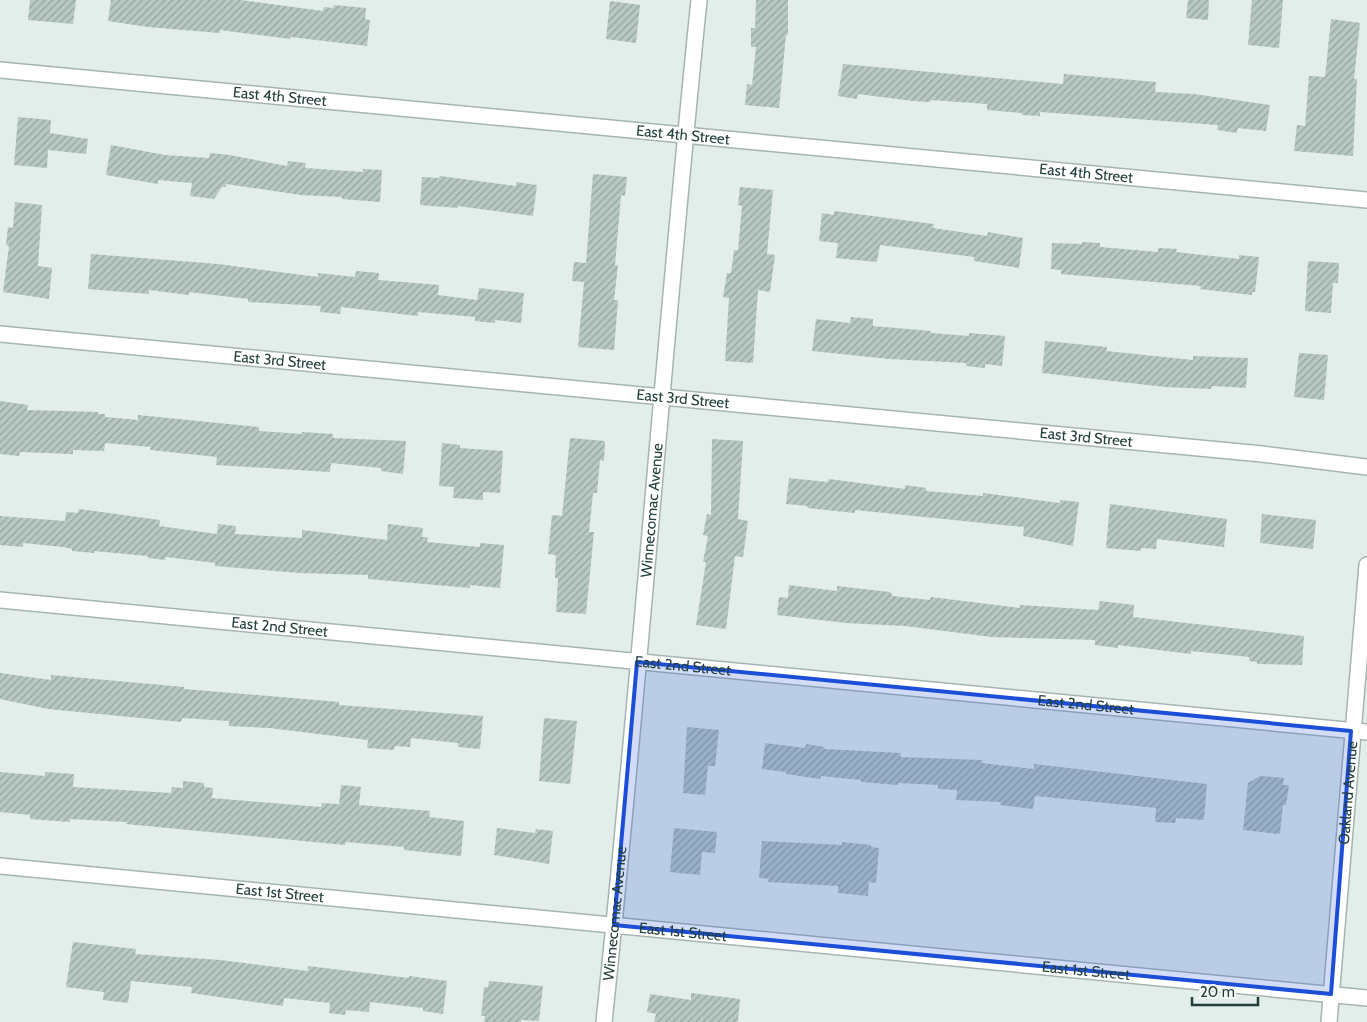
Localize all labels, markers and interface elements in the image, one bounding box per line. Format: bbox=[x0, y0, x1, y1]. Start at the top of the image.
street label: East 4th Street bbox=[232, 83, 327, 110]
street label: East 4th Street bbox=[635, 122, 731, 148]
street label: East 4th Street bbox=[1038, 160, 1134, 187]
street label: East 3rd Street bbox=[233, 347, 327, 374]
street label: East 3rd Street bbox=[636, 386, 730, 412]
street label: East 3rd Street bbox=[1039, 424, 1133, 451]
street label: Winnecomac Avenue bbox=[637, 442, 667, 578]
street label: East 2nd Street bbox=[231, 613, 329, 641]
street label: East 2nd Street bbox=[634, 652, 732, 680]
street label: East 2nd Street bbox=[1037, 691, 1135, 718]
street label: Oakland Avenue bbox=[1335, 740, 1361, 845]
street label: Winnecomac Avenue bbox=[599, 845, 631, 982]
street label: East 1st Street bbox=[235, 880, 325, 906]
street label: East 1st Street bbox=[638, 919, 728, 945]
street label: East 1st Street bbox=[1041, 958, 1131, 984]
scale bar bbox=[1192, 974, 1258, 1006]
text: 20 m bbox=[1200, 983, 1235, 1001]

